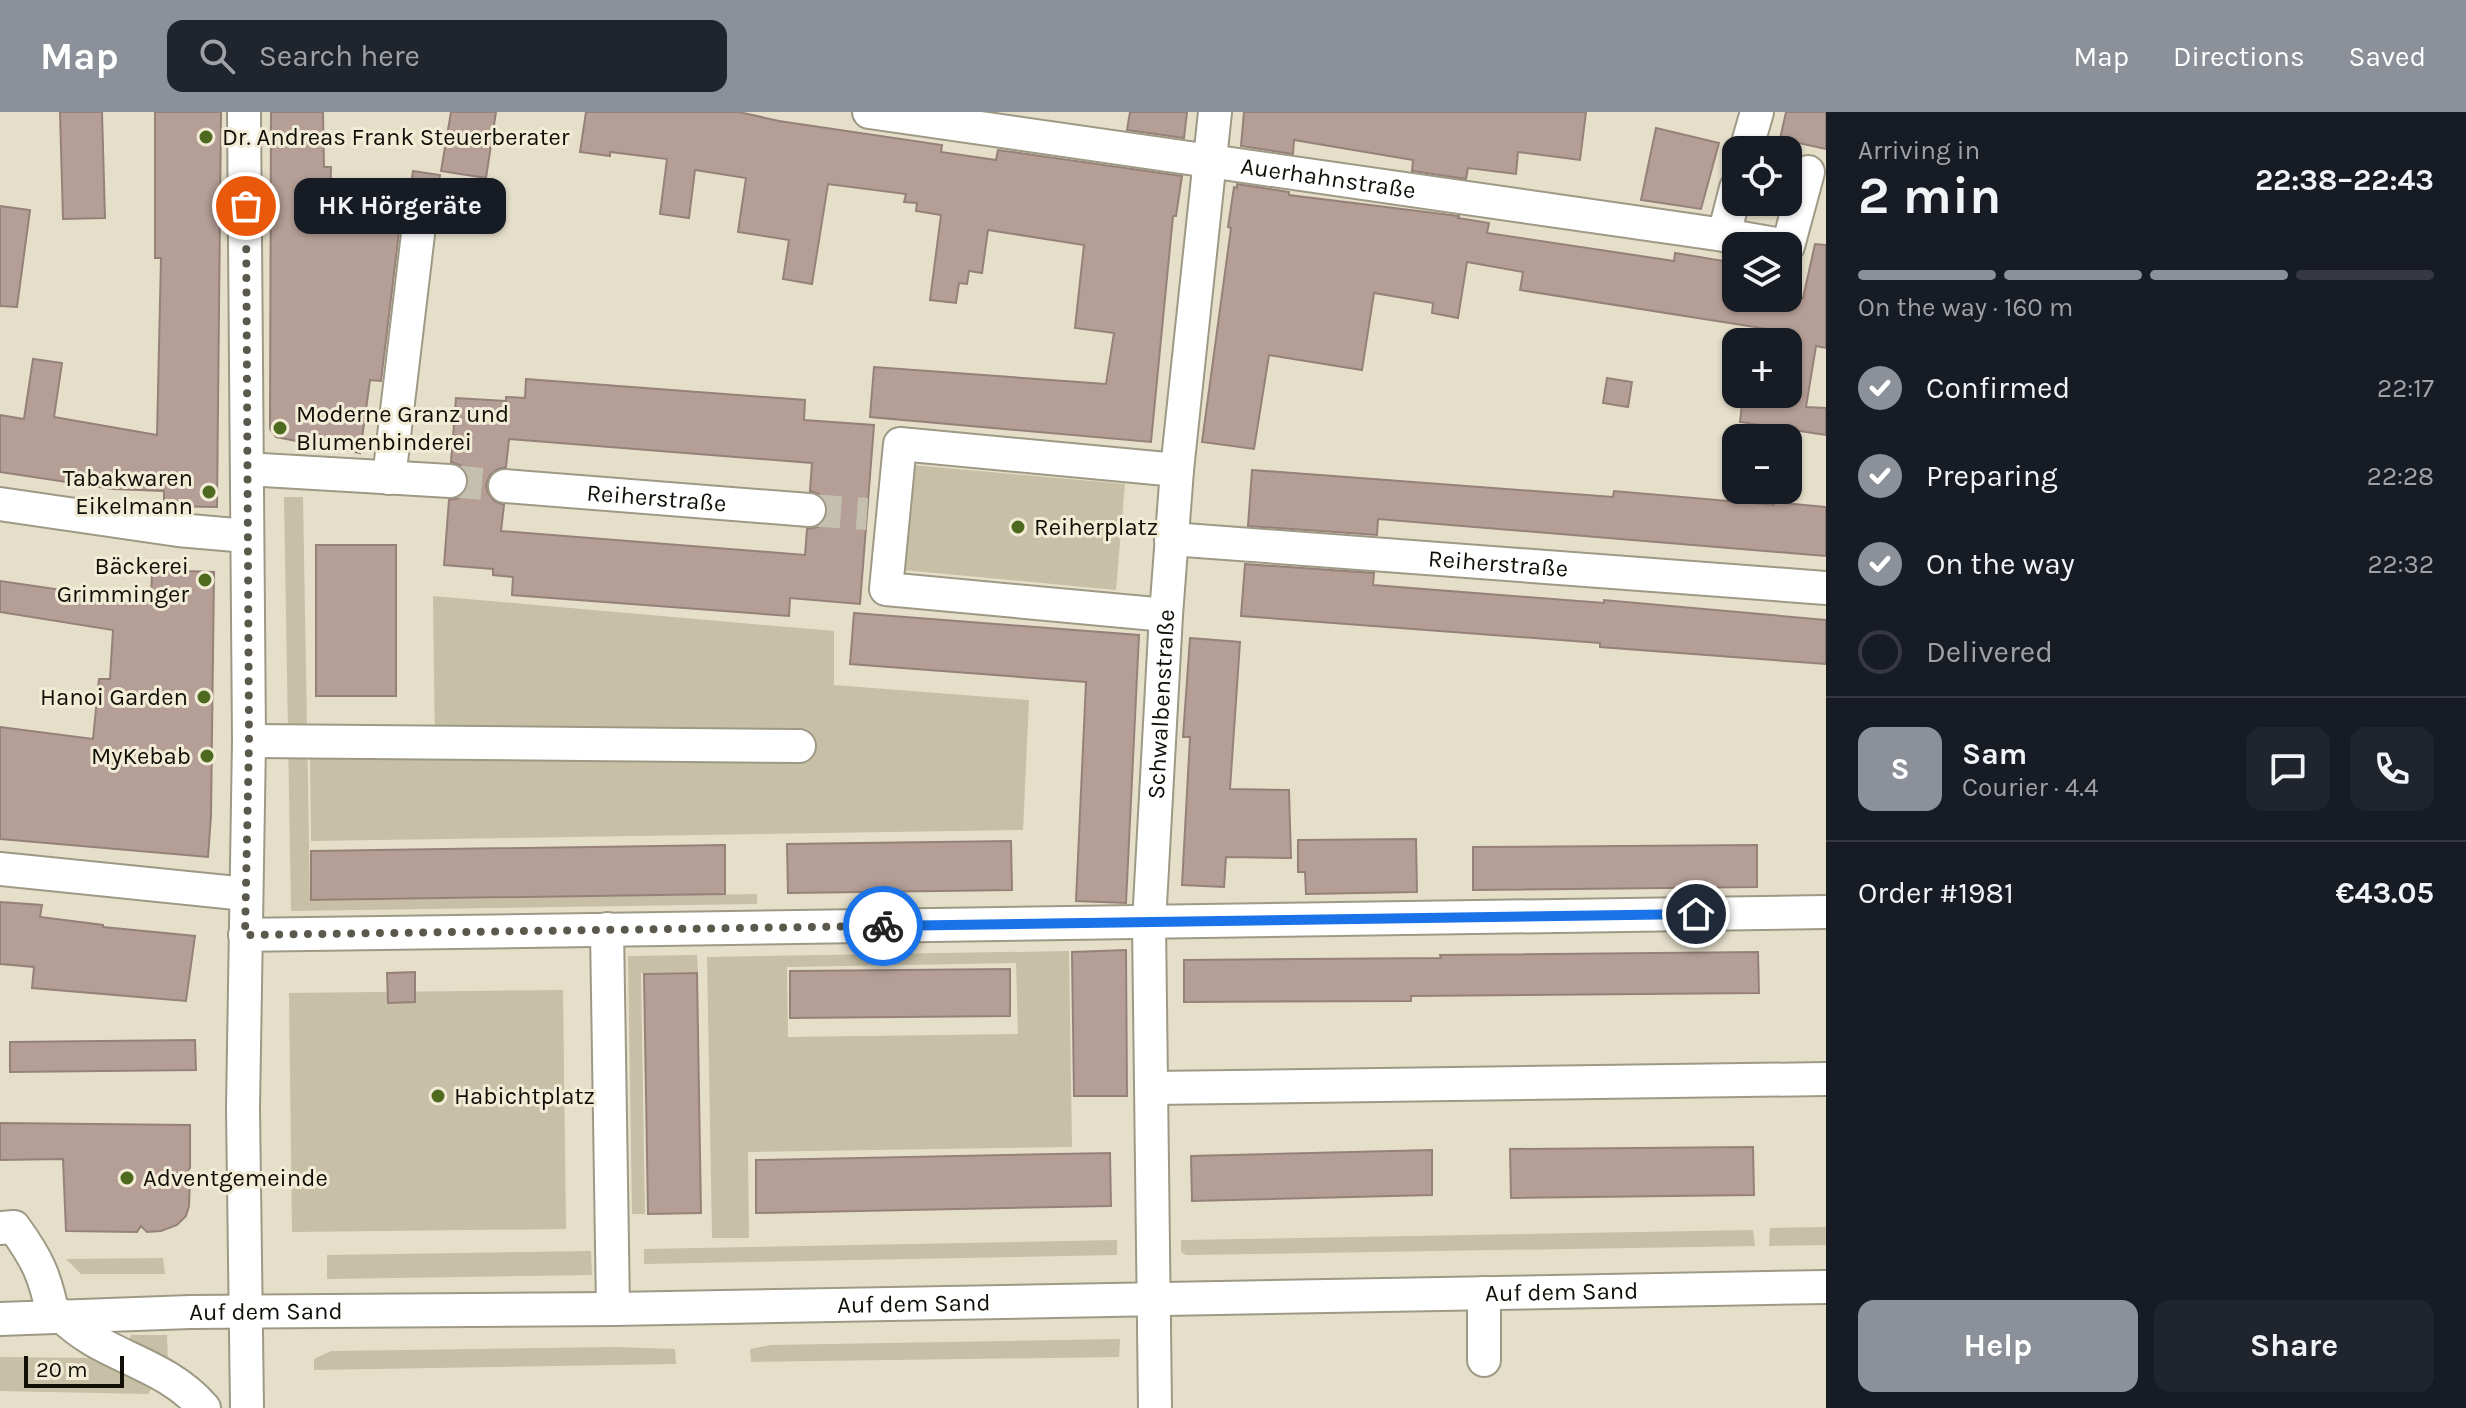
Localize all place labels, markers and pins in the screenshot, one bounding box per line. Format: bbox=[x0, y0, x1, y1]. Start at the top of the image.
place label: Dr. Andreas Frank Steuerberater bbox=[222, 123, 570, 151]
marker: Dr. Andreas Frank Steuerberater bbox=[197, 128, 215, 146]
pin bbox=[212, 172, 280, 240]
callout: HK Hörgeräte bbox=[294, 178, 506, 234]
place label: Moderne Granz und Blumenbinderei bbox=[296, 400, 509, 456]
marker: Moderne Granz und Blumenbinderei bbox=[271, 419, 289, 437]
place label: Tabakwaren Eikelmann bbox=[63, 464, 193, 520]
marker: Tabakwaren Eikelmann bbox=[200, 483, 218, 501]
place label: Reiherplatz bbox=[1034, 513, 1158, 541]
marker: Reiherplatz bbox=[1009, 518, 1027, 536]
place label: Bäckerei Grimminger bbox=[57, 552, 189, 608]
marker: Bäckerei Grimminger bbox=[196, 571, 214, 589]
place label: Hanoi Garden bbox=[40, 683, 188, 711]
marker: Hanoi Garden bbox=[195, 688, 213, 706]
place label: MyKebab bbox=[91, 742, 191, 770]
marker: MyKebab bbox=[198, 747, 216, 765]
pin bbox=[1662, 880, 1730, 948]
place label: Habichtplatz bbox=[454, 1082, 595, 1110]
marker: Habichtplatz bbox=[429, 1087, 447, 1105]
place label: Adventgemeinde bbox=[143, 1164, 328, 1192]
marker: Adventgemeinde bbox=[118, 1169, 136, 1187]

